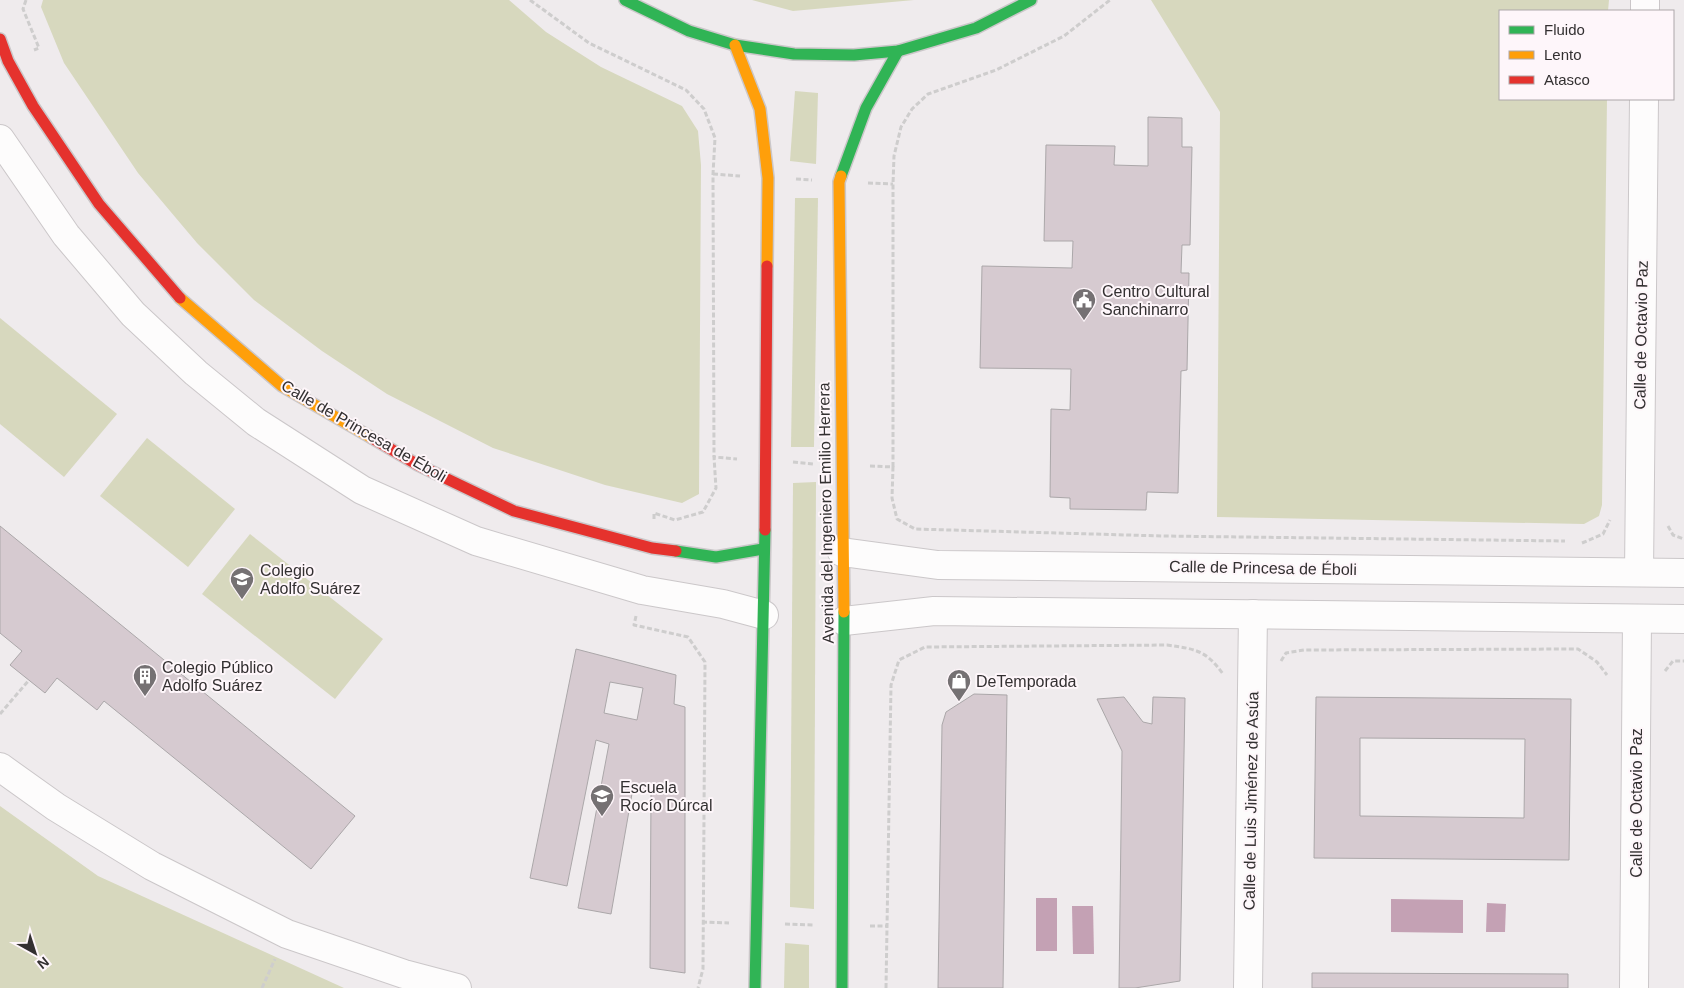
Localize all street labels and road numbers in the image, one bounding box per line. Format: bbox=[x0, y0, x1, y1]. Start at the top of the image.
street label: Calle de Octavio Paz bbox=[1631, 260, 1651, 410]
street label: Calle de Princesa de Éboli bbox=[278, 376, 450, 485]
street label: Avenida del Ingeniero Emilio Herrera bbox=[815, 382, 837, 644]
street label: Calle de Princesa de Éboli bbox=[1169, 557, 1357, 578]
street label: Calle de Luis Jiménez de Asúa bbox=[1241, 691, 1261, 911]
street label: Calle de Octavio Paz bbox=[1628, 728, 1645, 878]

